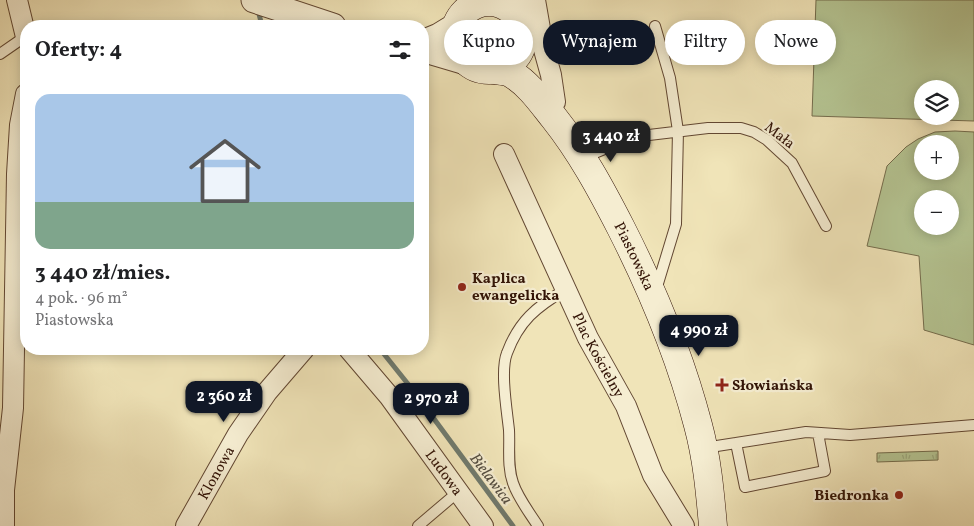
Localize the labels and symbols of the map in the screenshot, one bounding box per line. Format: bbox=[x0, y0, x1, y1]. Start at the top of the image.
street label: Mała bbox=[759, 118, 799, 155]
pin: 3 440 zł bbox=[559, 120, 663, 163]
street label: Piastowska bbox=[608, 219, 658, 294]
place label: Kaplica ewangelicka bbox=[472, 269, 559, 307]
marker: Kaplica ewangelicka bbox=[456, 281, 468, 293]
street label: Plac Kościelny bbox=[566, 310, 628, 402]
pin: 4 990 zł bbox=[647, 314, 751, 357]
place label: Słowiańska bbox=[732, 376, 813, 397]
marker: Słowiańska bbox=[716, 379, 728, 391]
pin: 2 360 zł bbox=[172, 380, 276, 423]
pin: 2 970 zł bbox=[379, 382, 483, 425]
street label: Klonowa bbox=[194, 443, 241, 504]
street label: Ludowa bbox=[419, 446, 467, 501]
water label: Bielawica bbox=[464, 449, 517, 510]
place label: Biedronka bbox=[814, 486, 889, 507]
marker: Biedronka bbox=[893, 489, 905, 501]

